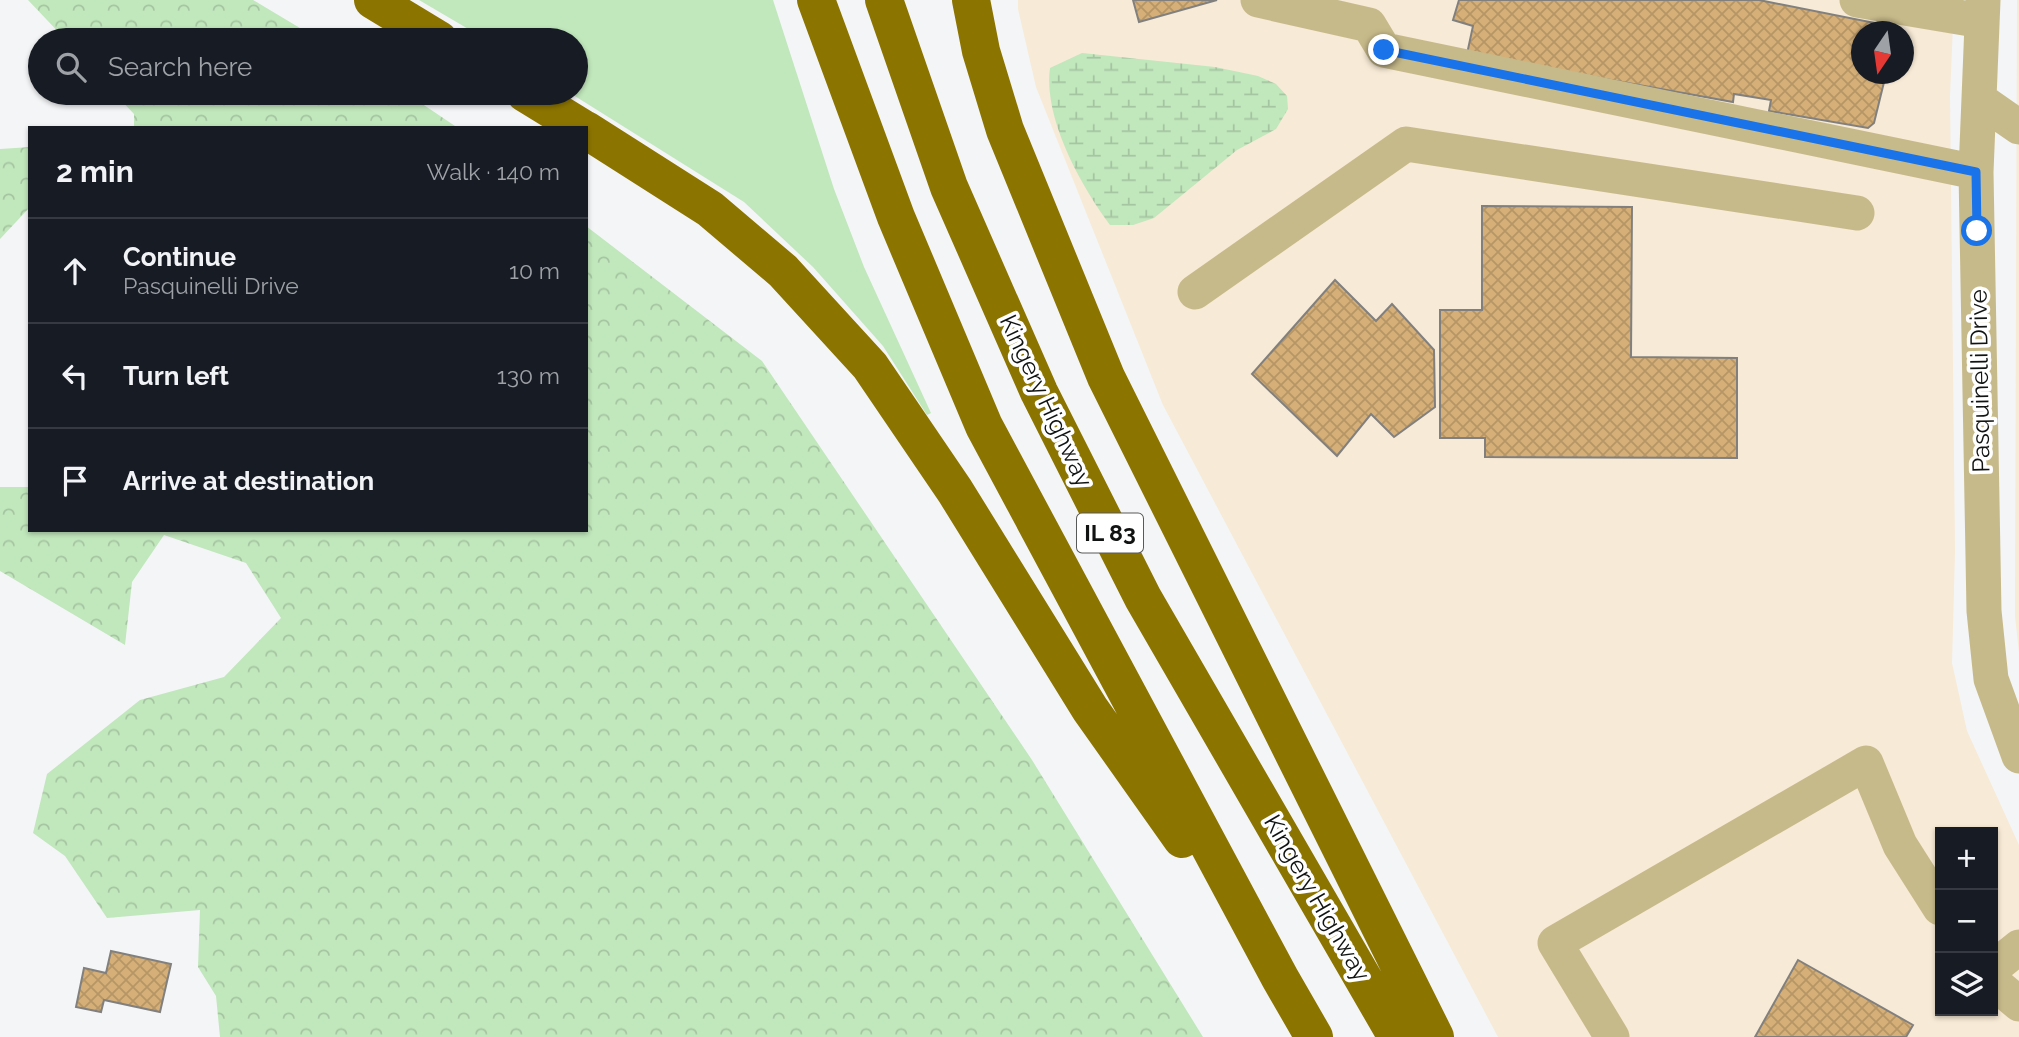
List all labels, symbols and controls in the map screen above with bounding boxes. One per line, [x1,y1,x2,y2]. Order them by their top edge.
north arrow [1851,21,1914,84]
search box [28,28,588,105]
route end [1368,34,1399,65]
icon: search [52,48,90,86]
text: Search here [108,52,252,82]
text: 2 min [56,154,134,189]
text: Walk · 140 m [427,158,560,185]
route start [1961,215,1992,246]
text: Continue [123,242,236,272]
icon: ahead [56,252,94,290]
text: 10 m [509,257,560,284]
text: Pasquinelli Drive [123,272,299,299]
street label: Pasquinelli Drive [1963,289,1996,473]
street label: Kingery Highway [994,310,1099,492]
icon: left [56,357,94,395]
text: Turn left [123,361,229,391]
text: 130 m [497,362,560,389]
icon: arrive [56,462,94,500]
text: Arrive at destination [123,466,374,496]
road number: IL 83 [1077,513,1143,552]
street label: Kingery Highway [1258,810,1377,986]
map controls [1935,827,1998,1016]
button: + [1935,827,1998,890]
button: − [1935,890,1998,953]
button: layers [1935,953,1998,1016]

